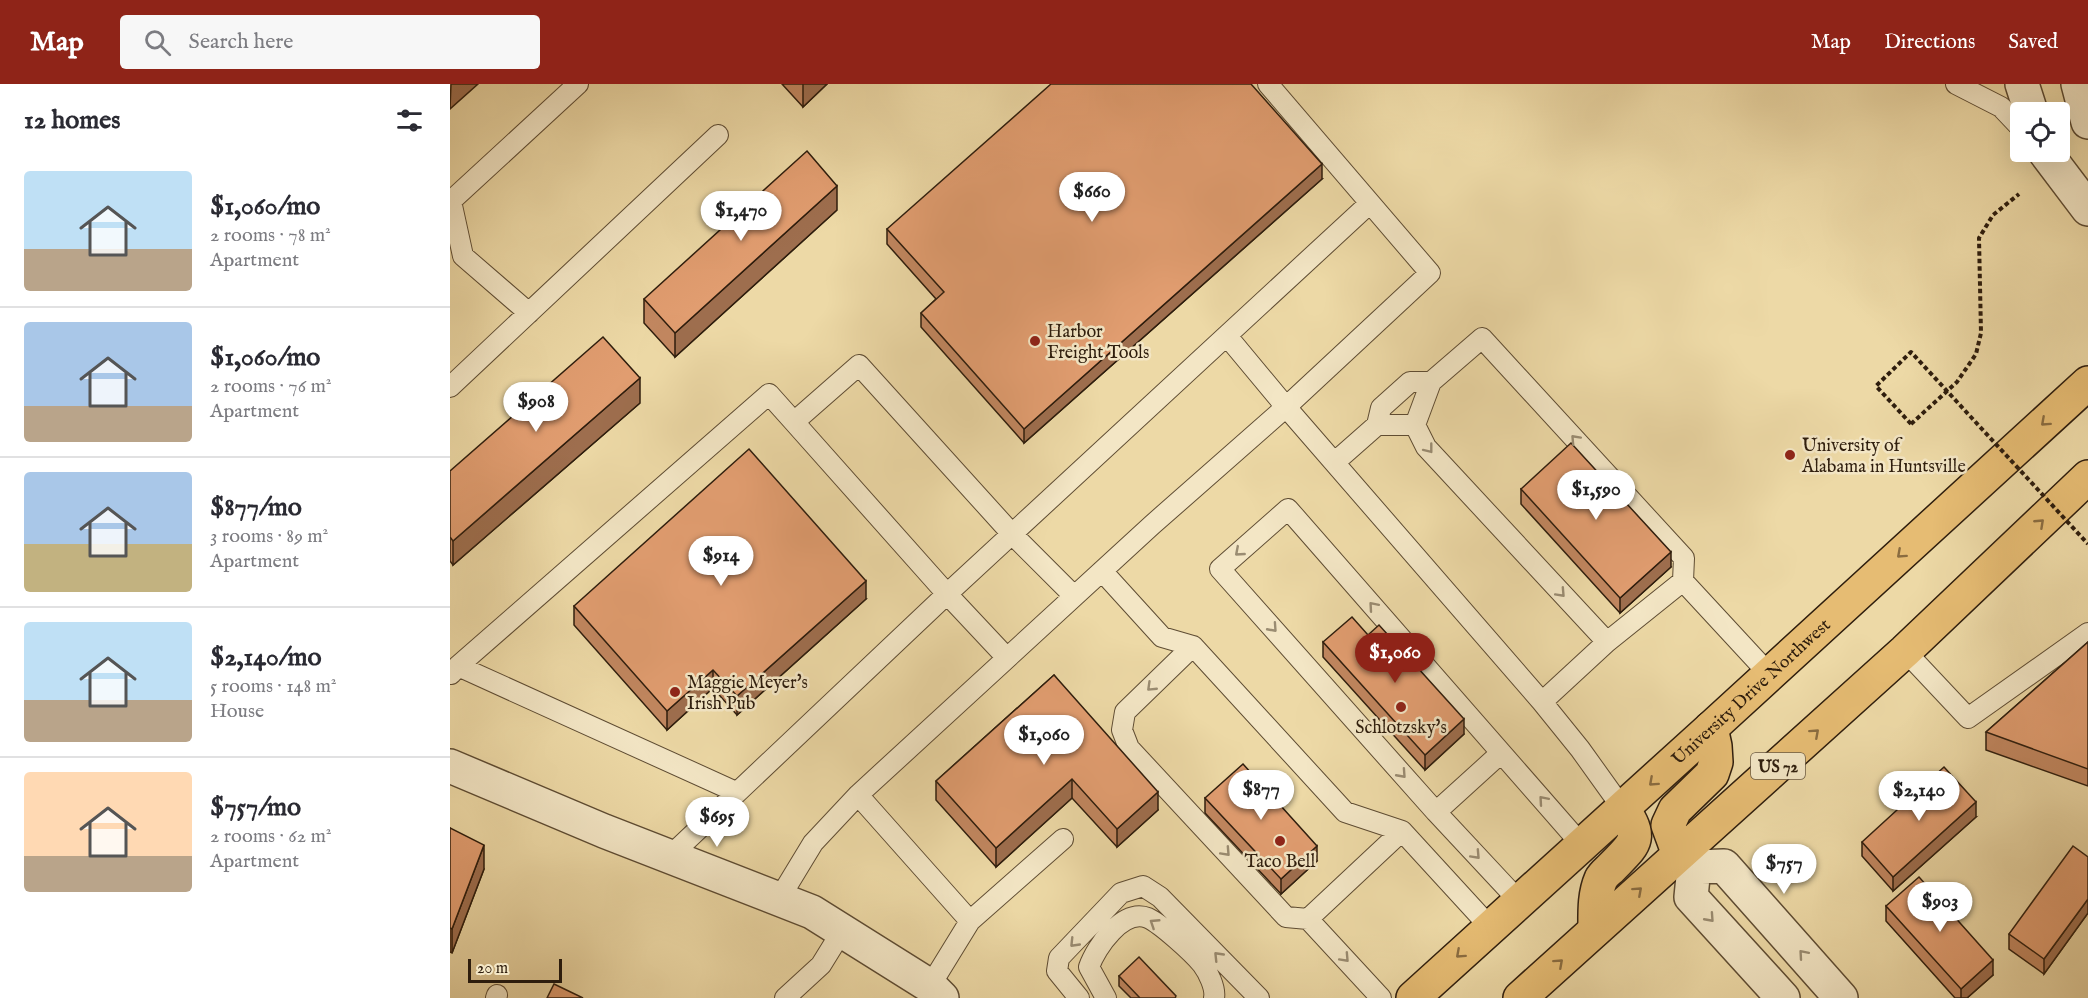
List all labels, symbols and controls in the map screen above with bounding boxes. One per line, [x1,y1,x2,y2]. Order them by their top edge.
search box [120,15,540,69]
text: Map [30,25,84,60]
icon: search [141,26,174,59]
text: Search here [189,28,293,56]
text: Map [1811,29,1851,56]
text: Directions [1884,29,1975,56]
text: Saved [2008,29,2058,56]
map controls [2010,102,2070,162]
button: locate [2010,102,2070,162]
text: 12 homes [24,104,120,137]
icon: filters [393,104,426,137]
pin: $660 [1056,172,1128,223]
text: $660 [1073,179,1111,204]
text: $1,060/mo [210,190,320,223]
pin: $1,470 [692,191,790,242]
icon: home [72,195,144,267]
text: $1,470 [715,198,767,223]
text: 2 rooms · 78 m² [210,223,331,248]
text: Apartment [210,248,299,273]
place label: Harbor Freight Tools [1047,321,1149,365]
marker: Harbor Freight Tools [1028,334,1042,348]
text: $1,060/mo [210,341,320,374]
icon: home [72,346,144,418]
text: 2 rooms · 76 m² [210,374,331,399]
pin: $908 [500,382,572,433]
text: $908 [517,389,555,414]
text: Apartment [210,399,299,424]
one-way arrow [2041,415,2052,426]
place label: University of Alabama in Huntsville [1801,435,1966,479]
one-way arrow [1571,436,1582,446]
one-way arrow [1422,443,1433,454]
marker: University of Alabama in Huntsville [1783,448,1797,462]
pin: $1,590 [1547,470,1645,521]
text: $1,590 [1571,477,1621,502]
text: $877/mo [210,491,302,524]
icon: home [72,496,144,568]
one-way arrow [2033,519,2044,530]
text: 3 rooms · 89 m² [210,524,328,549]
pin: $914 [685,536,757,587]
text: $914 [703,543,740,568]
one-way arrow [1235,545,1245,556]
one-way arrow [1897,547,1907,558]
text: Apartment [210,549,299,574]
one-way arrow [1554,586,1565,597]
one-way arrow [1369,602,1380,613]
street label: University Drive Northwest [1667,614,1836,771]
one-way arrow [1266,621,1277,632]
pin: $1,060 [1346,633,1444,684]
text: $1,060 [1369,640,1421,665]
text: $2,140/mo [210,641,322,674]
icon: home [72,646,144,718]
place label: Maggie Meyer's Irish Pub [687,672,808,716]
text: 5 rooms · 148 m² [210,674,337,699]
one-way arrow [1147,679,1158,690]
marker: Maggie Meyer's Irish Pub [668,685,682,699]
text: House [210,699,264,724]
marker: Schlotzsky's [1394,700,1408,714]
pin: $1,060 [995,715,1093,766]
place label: Schlotzsky's [1355,717,1447,740]
text: $1,060 [1018,722,1070,747]
one-way arrow [1808,729,1819,740]
road number: US 72 [1751,753,1805,779]
one-way arrow [1395,767,1406,778]
pin: $877 [1225,770,1297,821]
pin: $2,140 [1870,771,1968,822]
one-way arrow [1649,775,1659,786]
text: $877 [1242,777,1280,802]
text: $2,140 [1893,778,1945,803]
text: $757/mo [210,791,301,824]
icon: home [72,796,144,868]
one-way arrow [1539,796,1550,807]
pin: $695 [681,797,753,848]
text: $695 [699,804,735,829]
text: 2 rooms · 62 m² [210,824,332,849]
marker: Taco Bell [1273,834,1287,848]
pin: $757 [1748,844,1820,895]
one-way arrow [1219,846,1230,856]
one-way arrow [1469,848,1480,859]
text: Apartment [210,849,299,874]
place label: Taco Bell [1245,851,1316,874]
text: $757 [1765,851,1803,876]
pin: $903 [1904,882,1976,933]
one-way arrow [1632,887,1642,898]
text: $903 [1921,889,1959,914]
one-way arrow [1703,911,1714,922]
one-way arrow [1150,919,1160,931]
one-way arrow [1070,937,1081,947]
one-way arrow [1457,947,1467,958]
one-way arrow [1799,950,1810,961]
one-way arrow [1338,952,1349,962]
one-way arrow [1215,953,1226,964]
scale bar [468,956,562,984]
text: 20 m [477,959,508,979]
one-way arrow [1552,959,1563,970]

